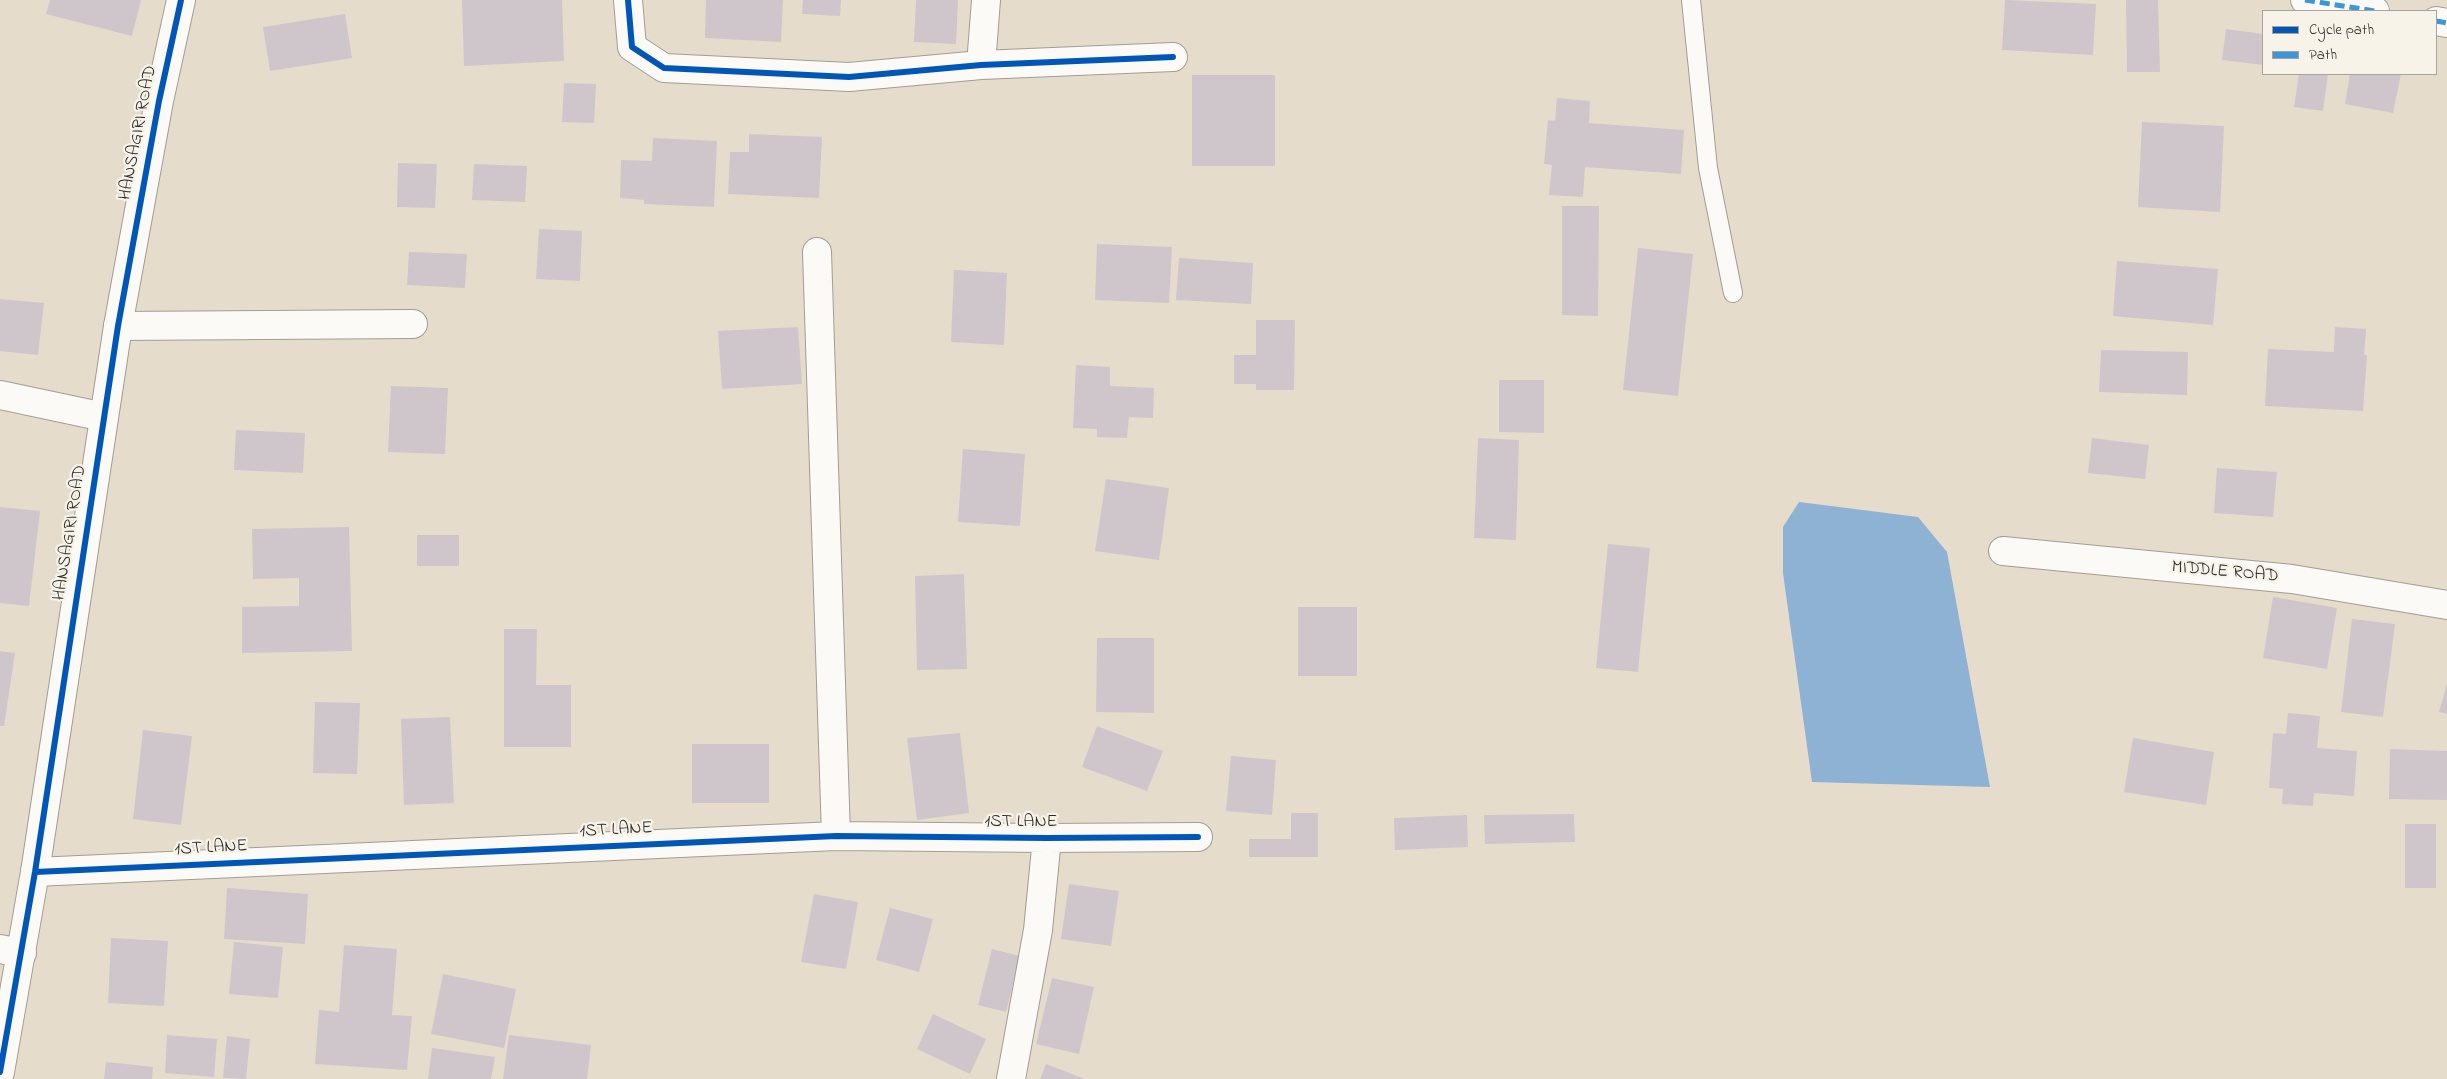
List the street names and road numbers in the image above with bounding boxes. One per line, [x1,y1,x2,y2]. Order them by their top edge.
street label: HANSAGIRI ROAD [115,64,163,202]
street label: HANSAGIRI ROAD [50,464,92,602]
street label: MIDDLE ROAD [2171,558,2279,588]
street label: 1ST LANE [985,812,1057,834]
street label: 1ST LANE [579,818,653,844]
street label: 1ST LANE [174,836,248,862]

